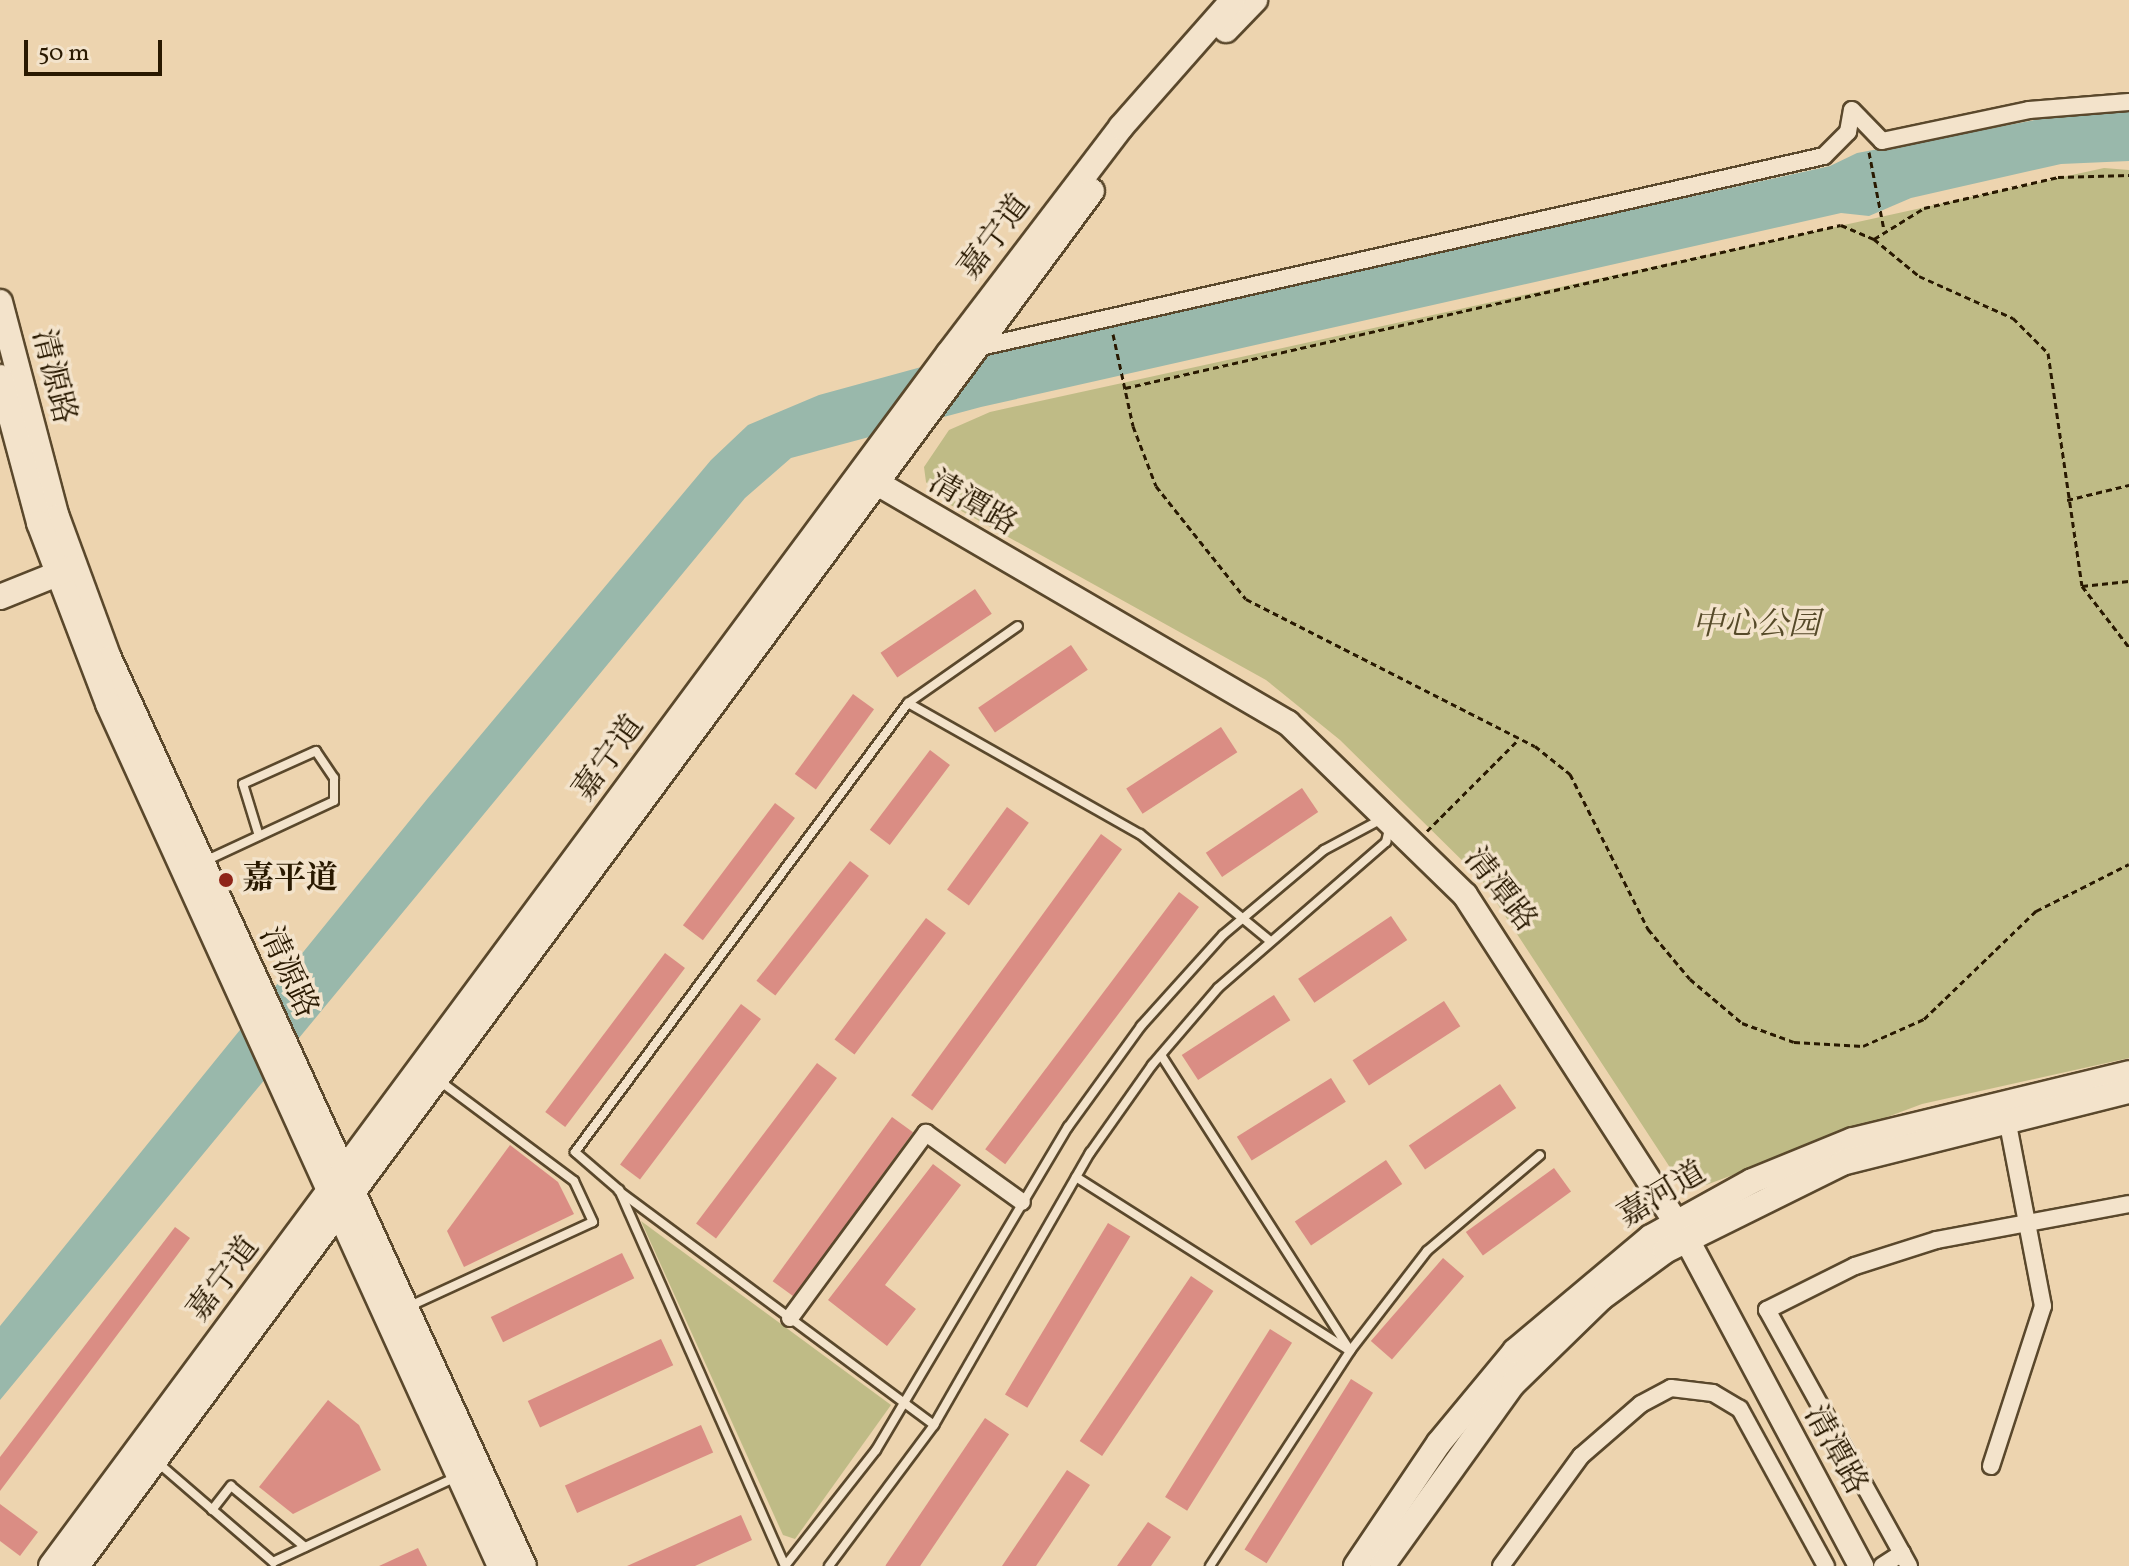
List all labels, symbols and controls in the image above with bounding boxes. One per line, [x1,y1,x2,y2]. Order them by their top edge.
scale bar [28,24,166,74]
text: 50 m [38,37,90,71]
street label: 嘉宁道 [952,188,1040,288]
street label: 清源路 [22,326,82,428]
street label: 清潭路 [921,464,1023,546]
park label: 中心公园 [1692,607,1820,645]
street label: 嘉宁道 [566,709,654,809]
street label: 清潭路 [1454,841,1544,941]
place label: 嘉平道 [242,861,338,899]
marker: 嘉平道 [217,871,235,889]
street label: 清源路 [249,921,325,1025]
street label: 嘉河道 [1612,1155,1714,1237]
street label: 嘉宁道 [181,1230,269,1330]
street label: 清潭路 [1794,1400,1874,1502]

